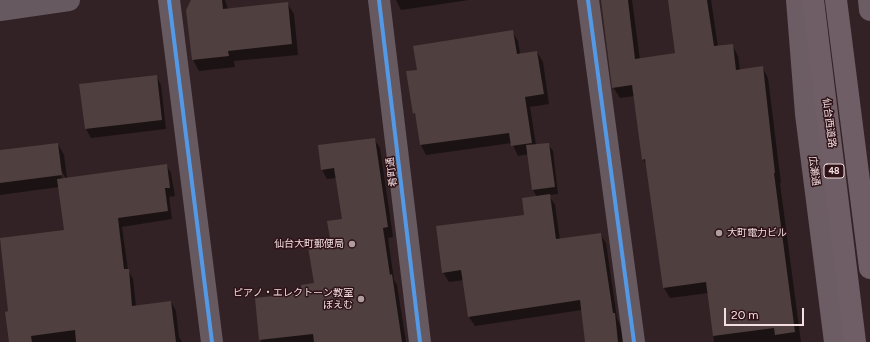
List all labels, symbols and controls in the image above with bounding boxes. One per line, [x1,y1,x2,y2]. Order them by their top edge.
street label: 仙台西道路 [820,97,838,149]
street label: 広瀬通 [806,155,822,187]
street label: 肴町通 [384,156,400,188]
road number: 48 [824,164,844,178]
place label: 大町電力ビル [727,227,787,239]
marker: 大町電力ビル [714,228,724,238]
place label: 仙台大町郵便局 [274,238,344,250]
marker: 仙台大町郵便局 [347,239,357,249]
place label: ピアノ・エレクトーン教室 ぽえむ [233,287,353,310]
marker: ピアノ・エレクトーン教室 ぽえむ [356,294,366,304]
scale bar [726,300,806,326]
text: 20 m [731,308,759,322]

